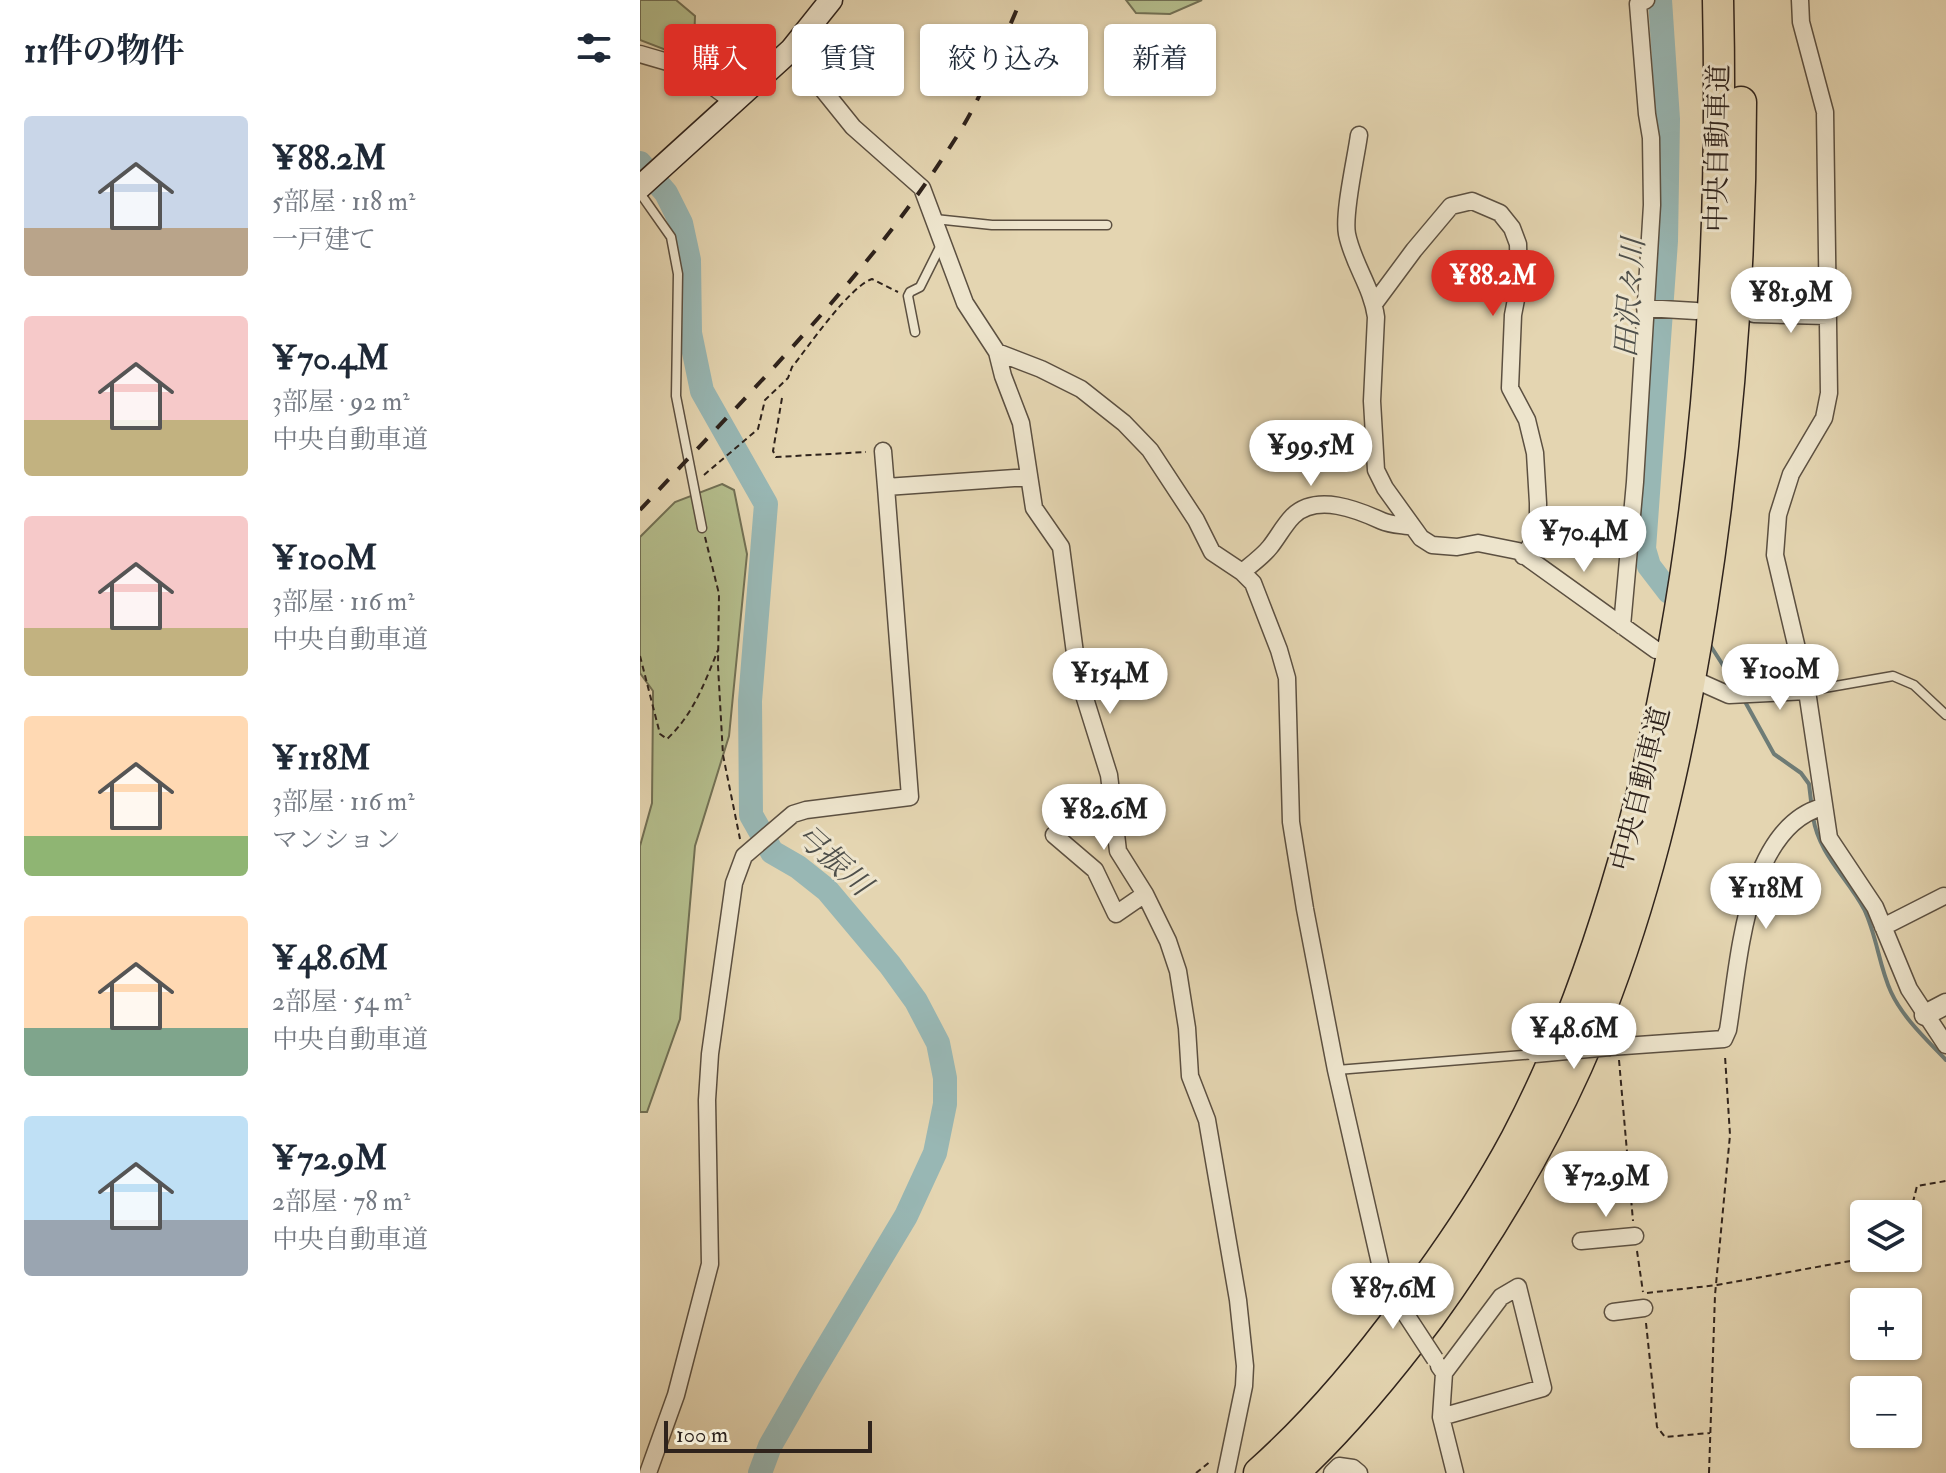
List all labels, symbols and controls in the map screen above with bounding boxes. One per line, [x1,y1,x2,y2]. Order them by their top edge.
chip: 購入 [664,24,776,96]
chip: 賃貸 [792,24,904,96]
chip: 絞り込み [920,24,1088,96]
chip: 新着 [1104,24,1216,96]
icon: filters [572,26,616,70]
text: 11件の物件 [24,30,184,73]
street label: 中央自動車道 [1699,64,1737,232]
text: ¥88.2M [272,137,386,180]
icon: home [88,148,184,244]
text: 5部屋 · 118 m² [272,186,415,218]
text: 一戸建て [272,224,376,256]
water label: 田沢々川 [1607,234,1653,359]
pin: ¥88.2M [1428,250,1558,318]
text: ¥88.2M [1449,260,1537,292]
pin: ¥81.9M [1726,267,1856,335]
text: ¥81.9M [1749,277,1833,309]
text: ¥70.4M [272,337,389,380]
icon: home [88,348,184,444]
text: 3部屋 · 92 m² [272,386,410,418]
pin: ¥99.5M [1246,420,1376,488]
text: 中央自動車道 [272,424,428,456]
text: ¥99.5M [1267,430,1355,462]
pin: ¥70.4M [1519,506,1649,574]
text: ¥70.4M [1539,516,1629,548]
text: ¥100M [272,537,377,580]
icon: home [88,548,184,644]
text: 3部屋 · 116 m² [272,586,415,618]
text: 中央自動車道 [272,624,428,656]
pin: ¥100M [1724,644,1836,712]
pin: ¥154M [1054,648,1166,716]
text: ¥100M [1740,654,1820,686]
text: ¥154M [1071,658,1149,690]
street label: 中央自動車道 [1604,703,1678,875]
text: ¥118M [272,737,371,780]
icon: home [88,748,184,844]
pin: ¥82.6M [1039,784,1169,852]
text: 3部屋 · 116 m² [272,786,415,818]
text: ¥82.6M [1060,794,1148,826]
water label: 弓振川 [787,816,881,906]
text: マンション [272,824,401,856]
pin: ¥118M [1710,863,1822,931]
text: ¥118M [1728,873,1804,905]
text: ¥48.6M [272,937,388,980]
icon: home [88,948,184,1044]
text: 2部屋 · 54 m² [272,986,411,1018]
pin: ¥48.6M [1509,1003,1639,1071]
text: ¥48.6M [1529,1013,1619,1045]
text: 中央自動車道 [272,1024,428,1056]
text: ¥72.9M [272,1137,387,1180]
icon: home [88,1148,184,1244]
pin: ¥72.9M [1541,1151,1671,1219]
text: ¥72.9M [1562,1161,1650,1193]
text: 2部屋 · 78 m² [272,1186,410,1218]
map controls [1850,1200,1922,1448]
button: layers [1850,1200,1922,1272]
text: 中央自動車道 [272,1224,428,1256]
pin: ¥87.6M [1328,1263,1458,1331]
text: ¥87.6M [1350,1273,1436,1305]
button: + [1850,1288,1922,1360]
button: − [1850,1376,1922,1448]
scale bar [664,1417,872,1453]
text: 100 m [676,1421,728,1449]

